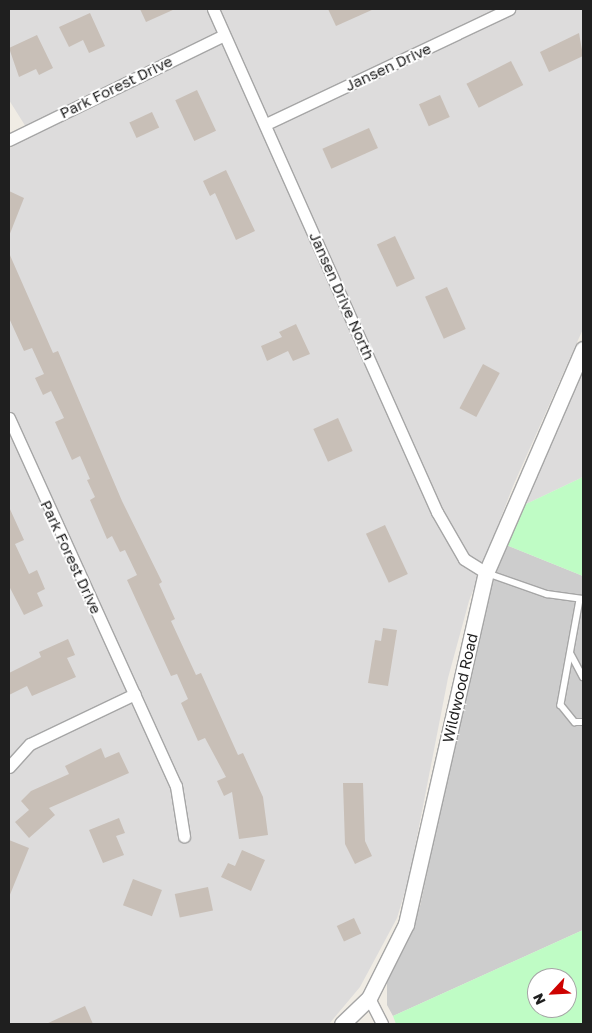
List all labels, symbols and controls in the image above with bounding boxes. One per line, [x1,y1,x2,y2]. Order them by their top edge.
street label: Jansen Drive [342,39,434,95]
street label: Park Forest Drive [57,52,175,122]
street label: Jansen Drive North [306,229,378,363]
street label: Park Forest Drive [37,497,105,617]
street label: Wildwood Road [439,631,481,745]
north arrow [527,968,577,1018]
text: N [529,991,549,1008]

